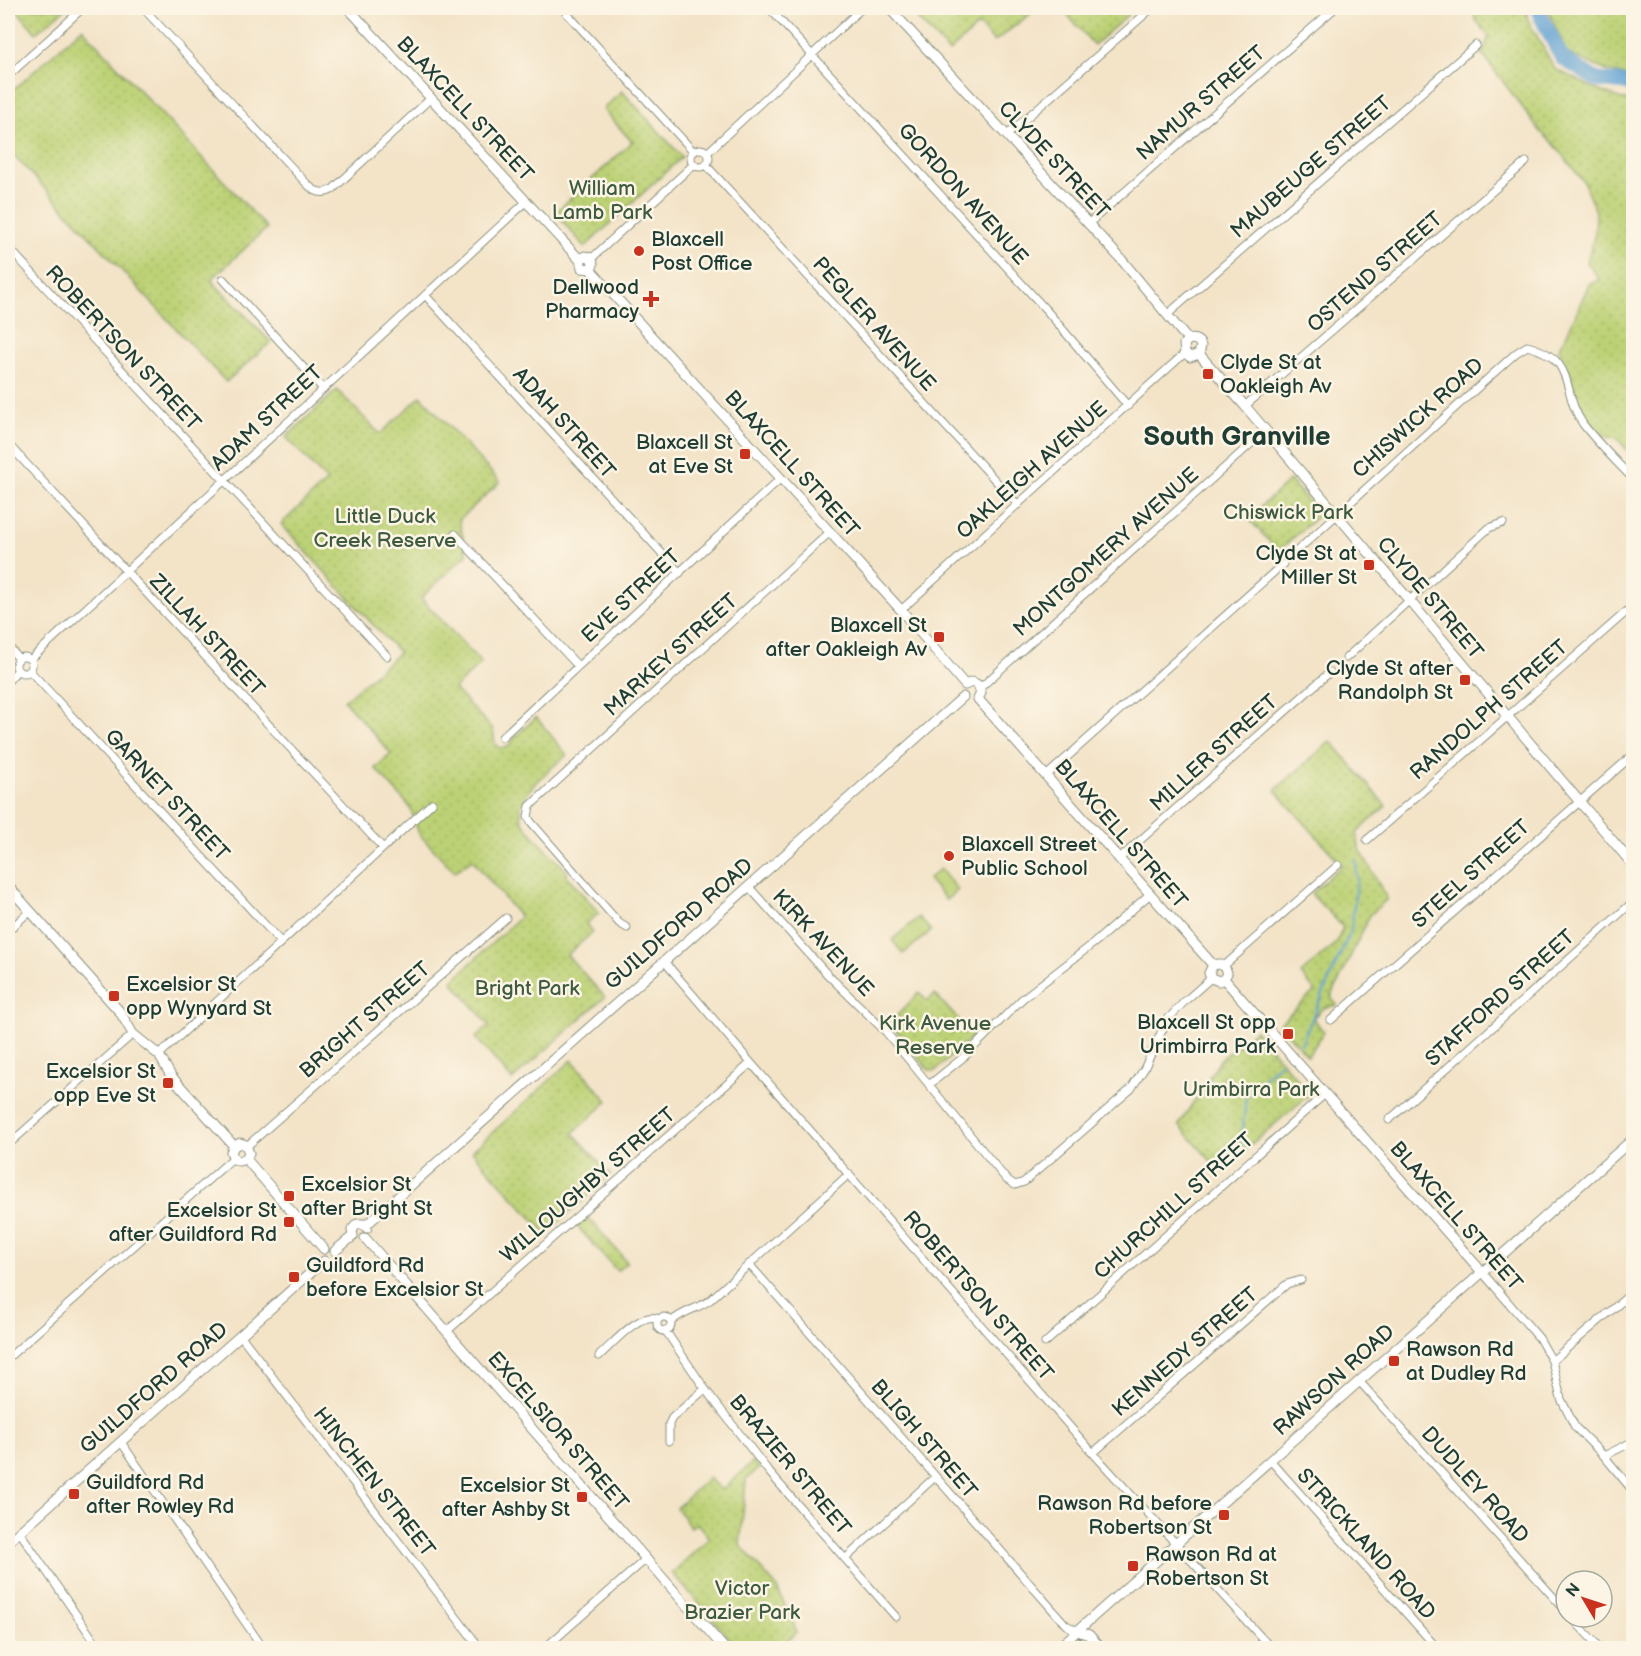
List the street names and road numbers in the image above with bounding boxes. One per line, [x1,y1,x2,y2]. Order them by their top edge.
street label: BLAXCELL STREET [391,31,539,187]
street label: NAMUR STREET [1131,40,1271,166]
street label: MAUBEUGE STREET [1226,90,1397,243]
street label: CLYDE STREET [993,96,1115,224]
street label: GORDON AVENUE [893,118,1033,270]
street label: OSTEND STREET [1302,206,1448,338]
street label: PEGLER AVENUE [807,252,941,396]
street label: ROBERTSON STREET [40,260,206,436]
street label: CHISWICK ROAD [1347,353,1489,483]
street label: ADAM STREET [206,360,328,476]
street label: ADAH STREET [507,362,621,484]
street label: BLAXCELL STREET [719,385,865,543]
street label: OAKLEIGH AVENUE [952,396,1112,544]
street label: MONTGOMERY AVENUE [1008,462,1204,642]
street label: CLYDE STREET [1372,532,1489,665]
street label: EVE STREET [576,544,686,648]
street label: ZILLAH STREET [144,568,270,701]
street label: MARKEY STREET [599,588,743,721]
street label: RANDOLPH STREET [1405,634,1573,785]
street label: MILLER STREET [1145,689,1283,817]
street label: GARNET STREET [100,724,235,866]
street label: BLAXCELL STREET [1049,754,1193,914]
street label: STEEL STREET [1407,814,1535,934]
street label: GUILDFORD ROAD [600,853,758,995]
street label: KIRK AVENUE [767,884,879,1002]
street label: STAFFORD STREET [1420,924,1580,1072]
street label: BRIGHT STREET [295,956,436,1084]
street label: WILLOUGHBY STREET [495,1102,681,1268]
street label: CHURCHILL STREET [1089,1127,1260,1285]
street label: BLAXCELL STREET [1384,1136,1528,1296]
street label: ROBERTSON STREET [898,1206,1059,1386]
street label: KENNEDY STREET [1107,1282,1263,1422]
street label: GUILDFORD ROAD [75,1317,233,1459]
street label: RAWSON ROAD [1268,1319,1400,1441]
street label: EXCELSIOR STREET [482,1347,634,1516]
street label: BLIGH STREET [866,1374,983,1504]
street label: BRAZIER STREET [724,1390,856,1541]
street label: HINCHEN STREET [308,1402,440,1562]
street label: DUDLEY ROAD [1416,1422,1534,1548]
street label: STRICKLAND ROAD [1291,1463,1441,1625]

